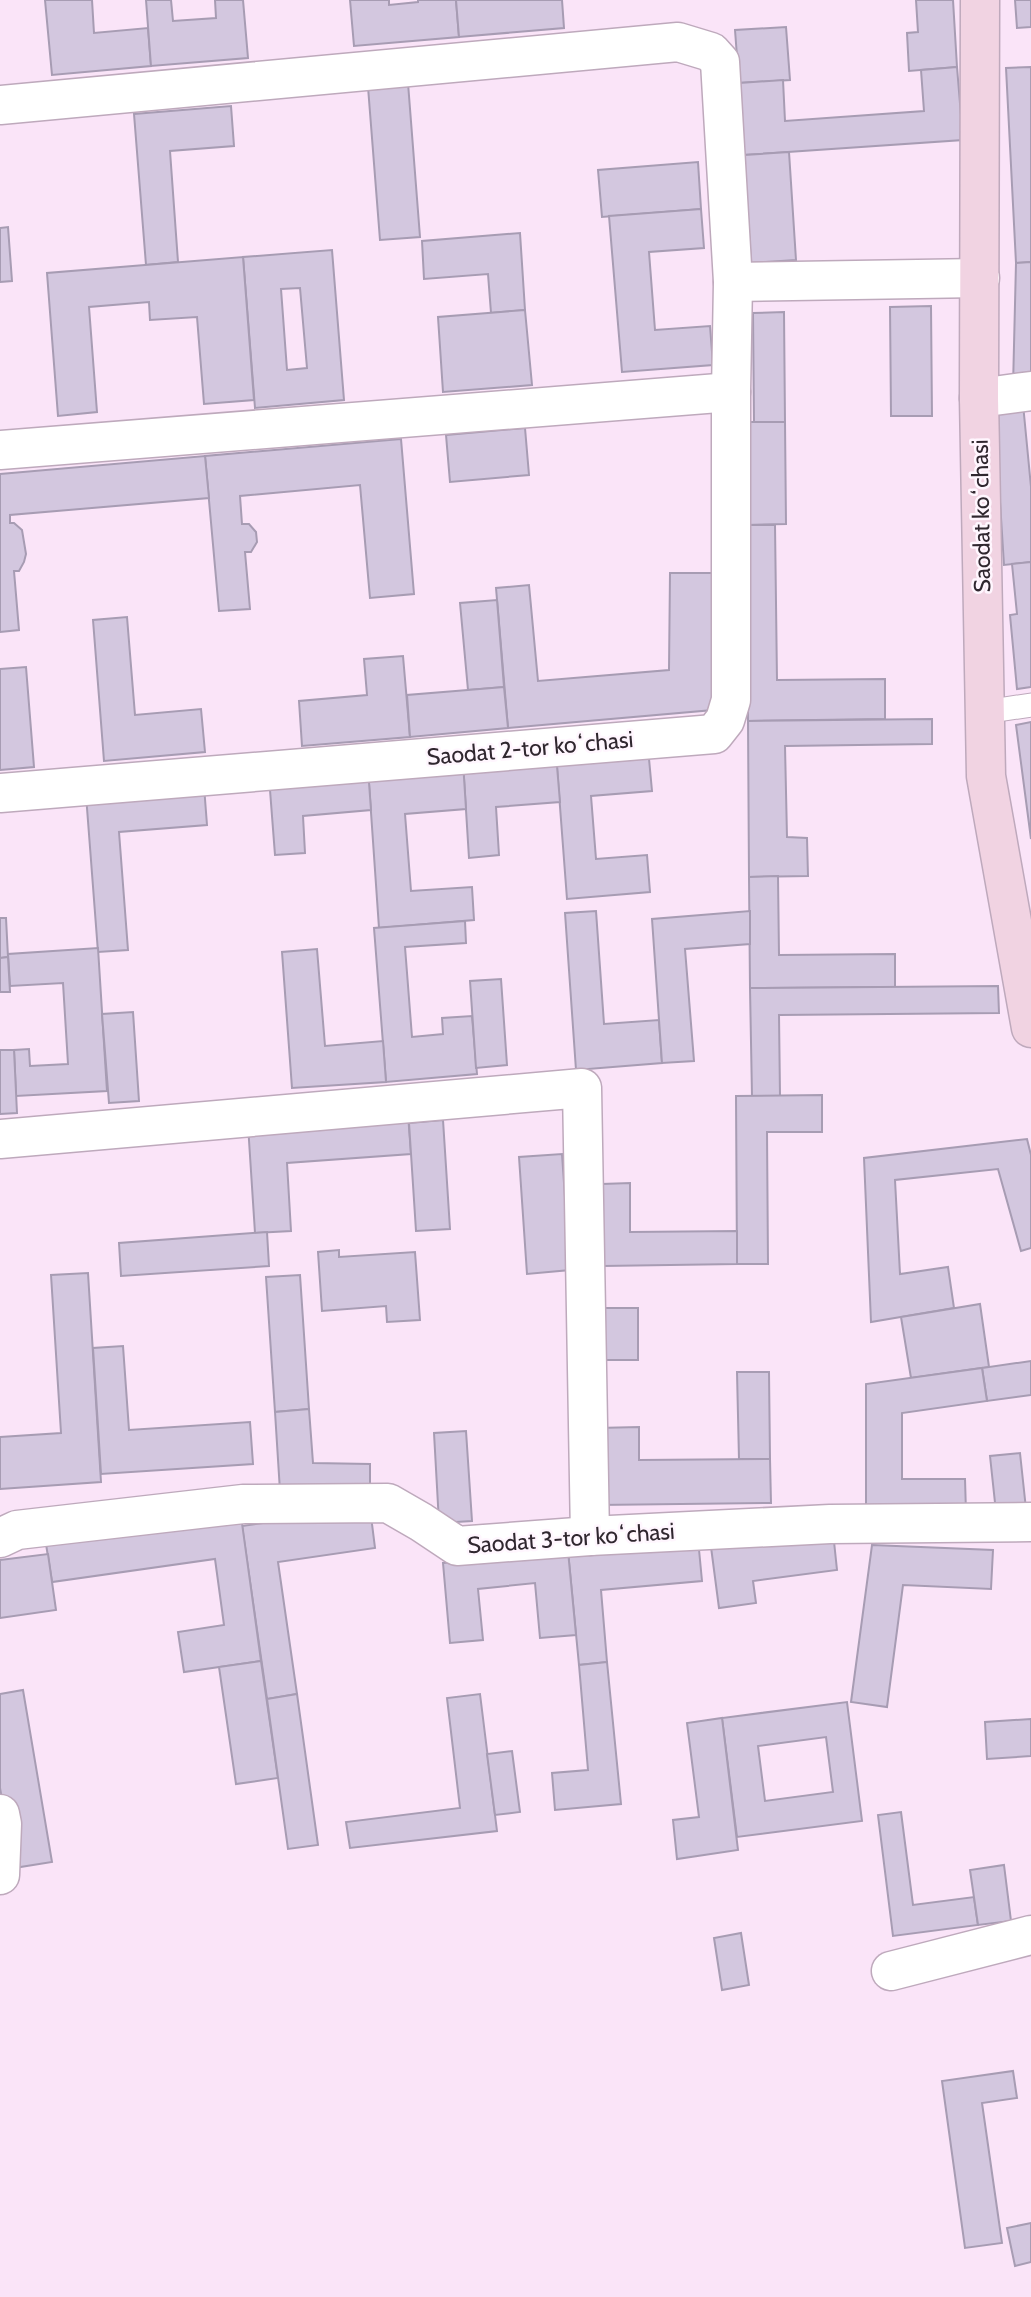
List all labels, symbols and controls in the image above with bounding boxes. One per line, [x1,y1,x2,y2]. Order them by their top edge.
street label: Saodat koʻchasi [966,439,996,593]
street label: Saodat 2-tor koʻchasi [426,725,634,771]
street label: Saodat 3-tor koʻchasi [466,1517,676,1559]

